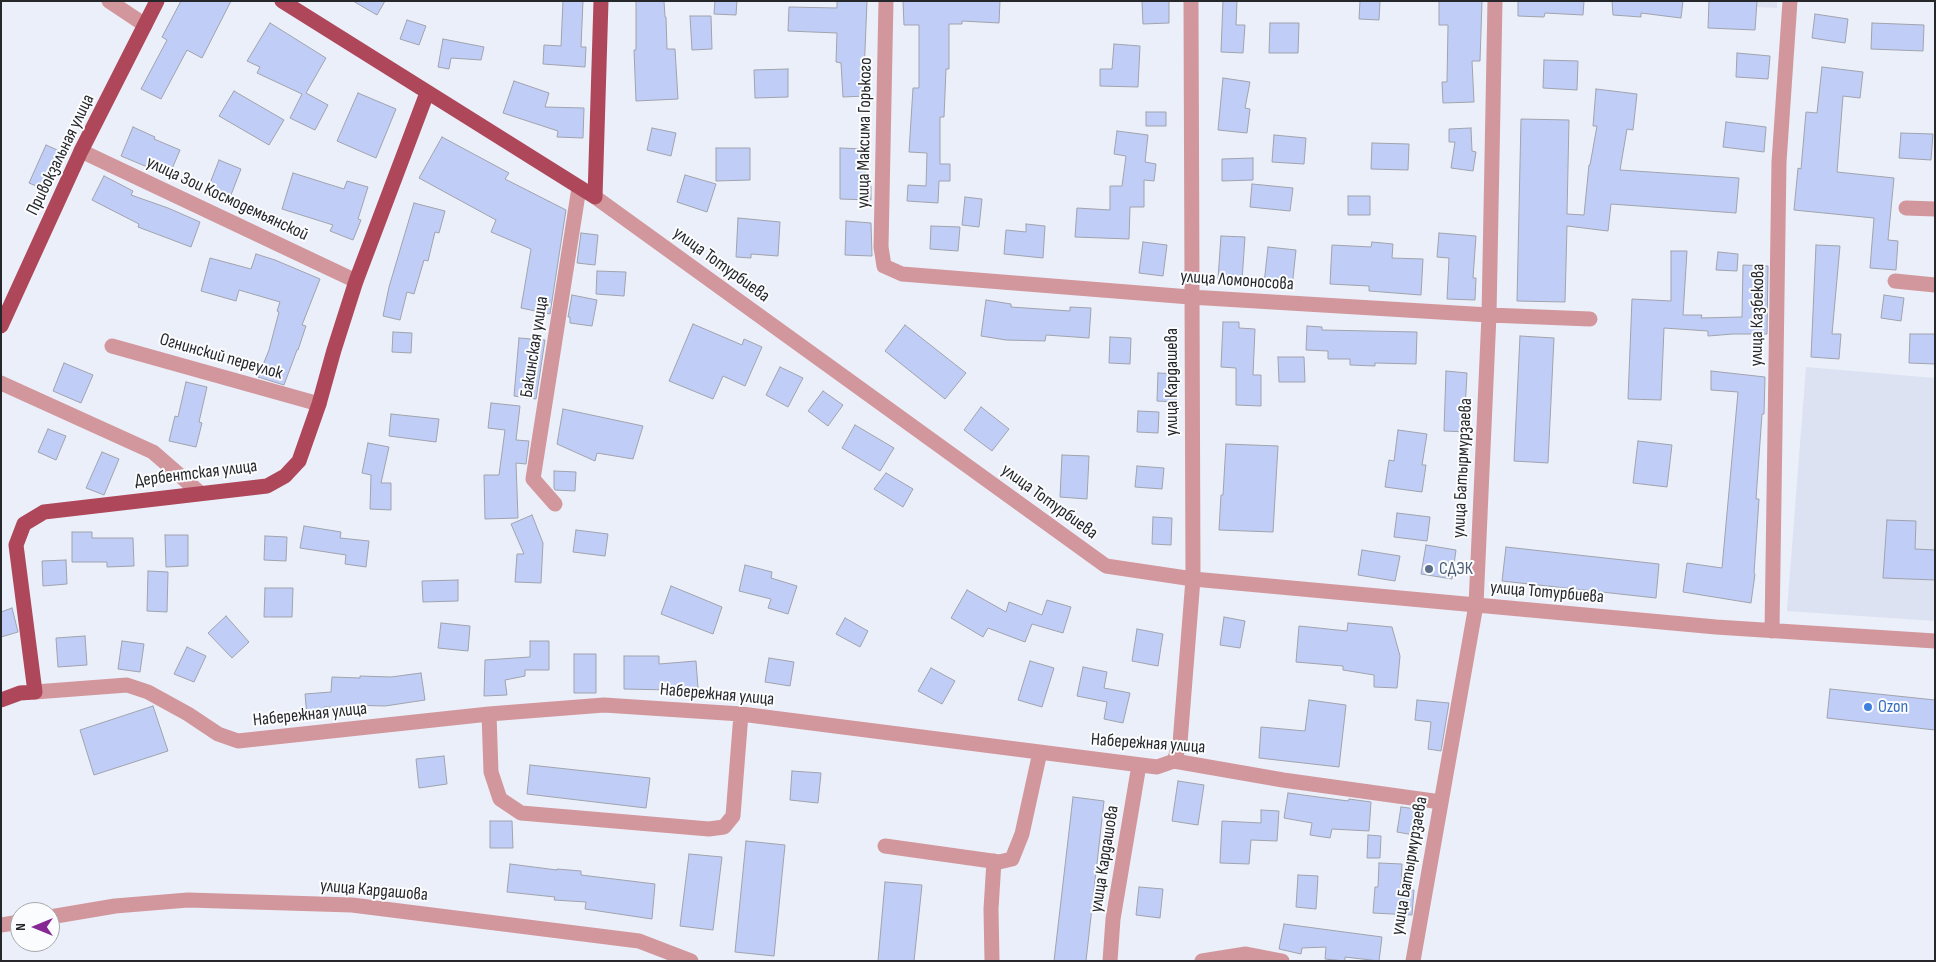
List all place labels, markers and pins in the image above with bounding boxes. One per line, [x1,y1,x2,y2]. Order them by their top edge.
place label: СДЭК [1439,558,1473,580]
marker: СДЭК [1423,563,1435,575]
place label: Ozon [1878,696,1908,718]
marker: Ozon [1862,701,1874,713]

